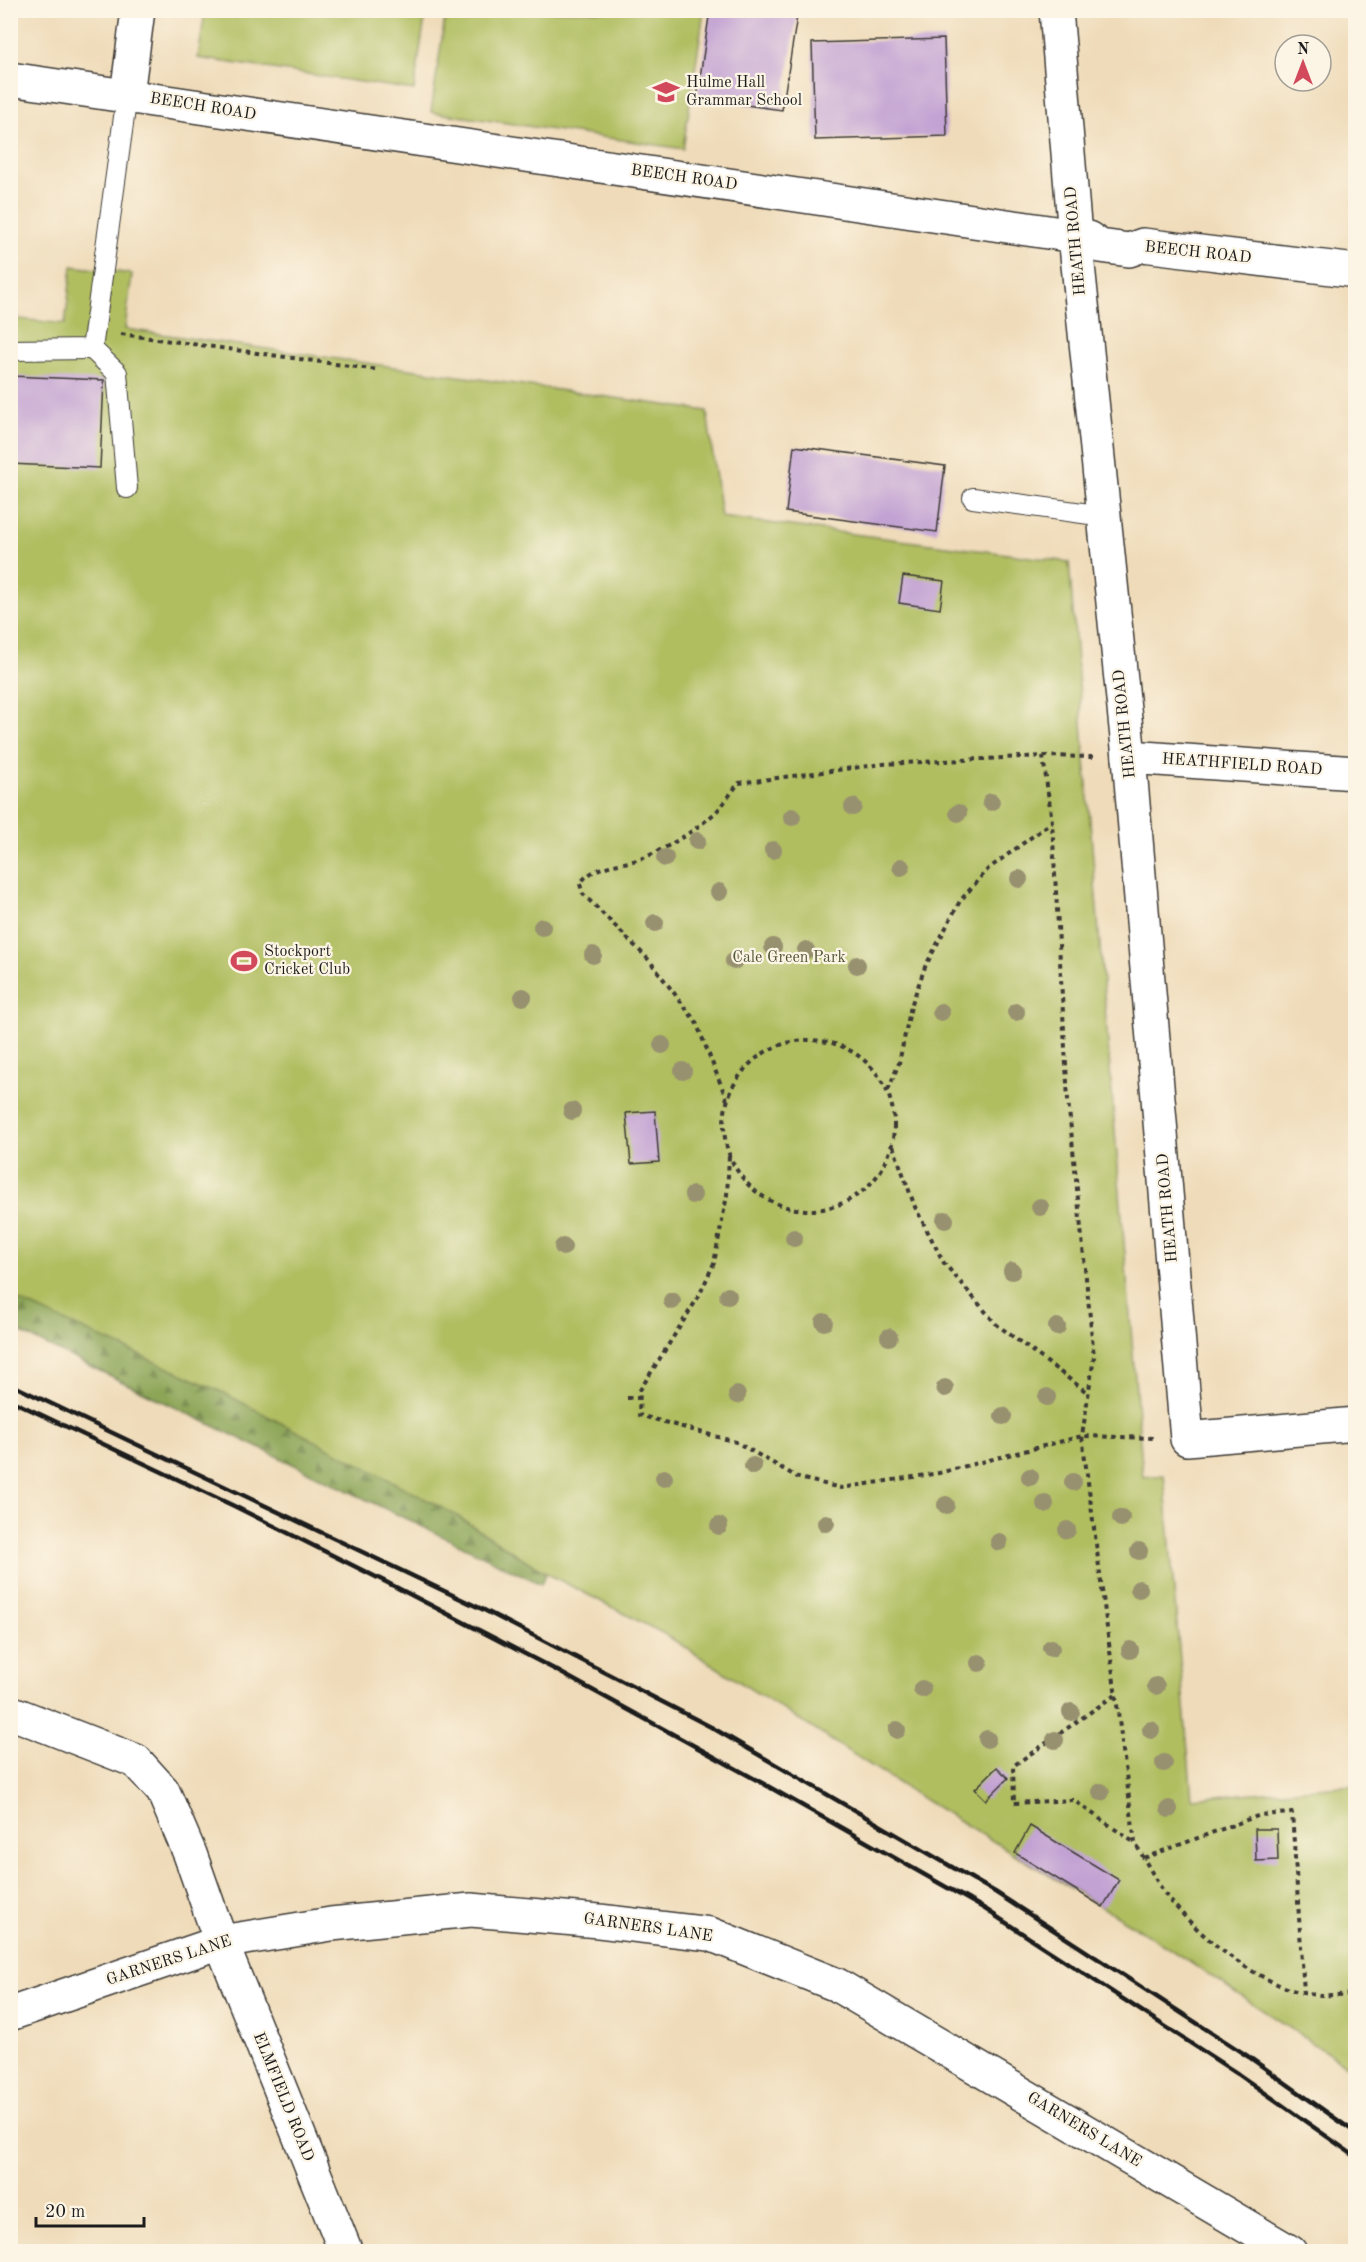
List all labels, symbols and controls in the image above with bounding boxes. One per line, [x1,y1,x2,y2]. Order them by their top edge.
north arrow [1273,33,1333,93]
text: N [1297,42,1310,58]
place label: Hulme Hall Grammar School [686,75,802,109]
school or university icon: Hulme Hall Grammar School [651,77,681,107]
street label: BEECH ROAD [149,91,257,123]
street label: BEECH ROAD [630,163,738,193]
street label: HEATH ROAD [1063,186,1089,296]
street label: BEECH ROAD [1144,239,1252,267]
street label: HEATH ROAD [1111,669,1139,779]
street label: HEATHFIELD ROAD [1161,751,1323,779]
place label: Stockport Cricket Club [264,944,350,978]
sports icon: Stockport Cricket Club [229,946,259,976]
park label: Cale Green Park [732,950,846,966]
street label: HEATH ROAD [1155,1153,1181,1263]
street label: GARNERS LANE [582,1911,714,1945]
street label: GARNERS LANE [105,1933,233,1989]
street label: ELMFIELD ROAD [250,2030,316,2164]
street label: GARNERS LANE [1024,2090,1144,2170]
scale bar [36,2190,144,2228]
text: 20 m [45,2203,85,2221]

